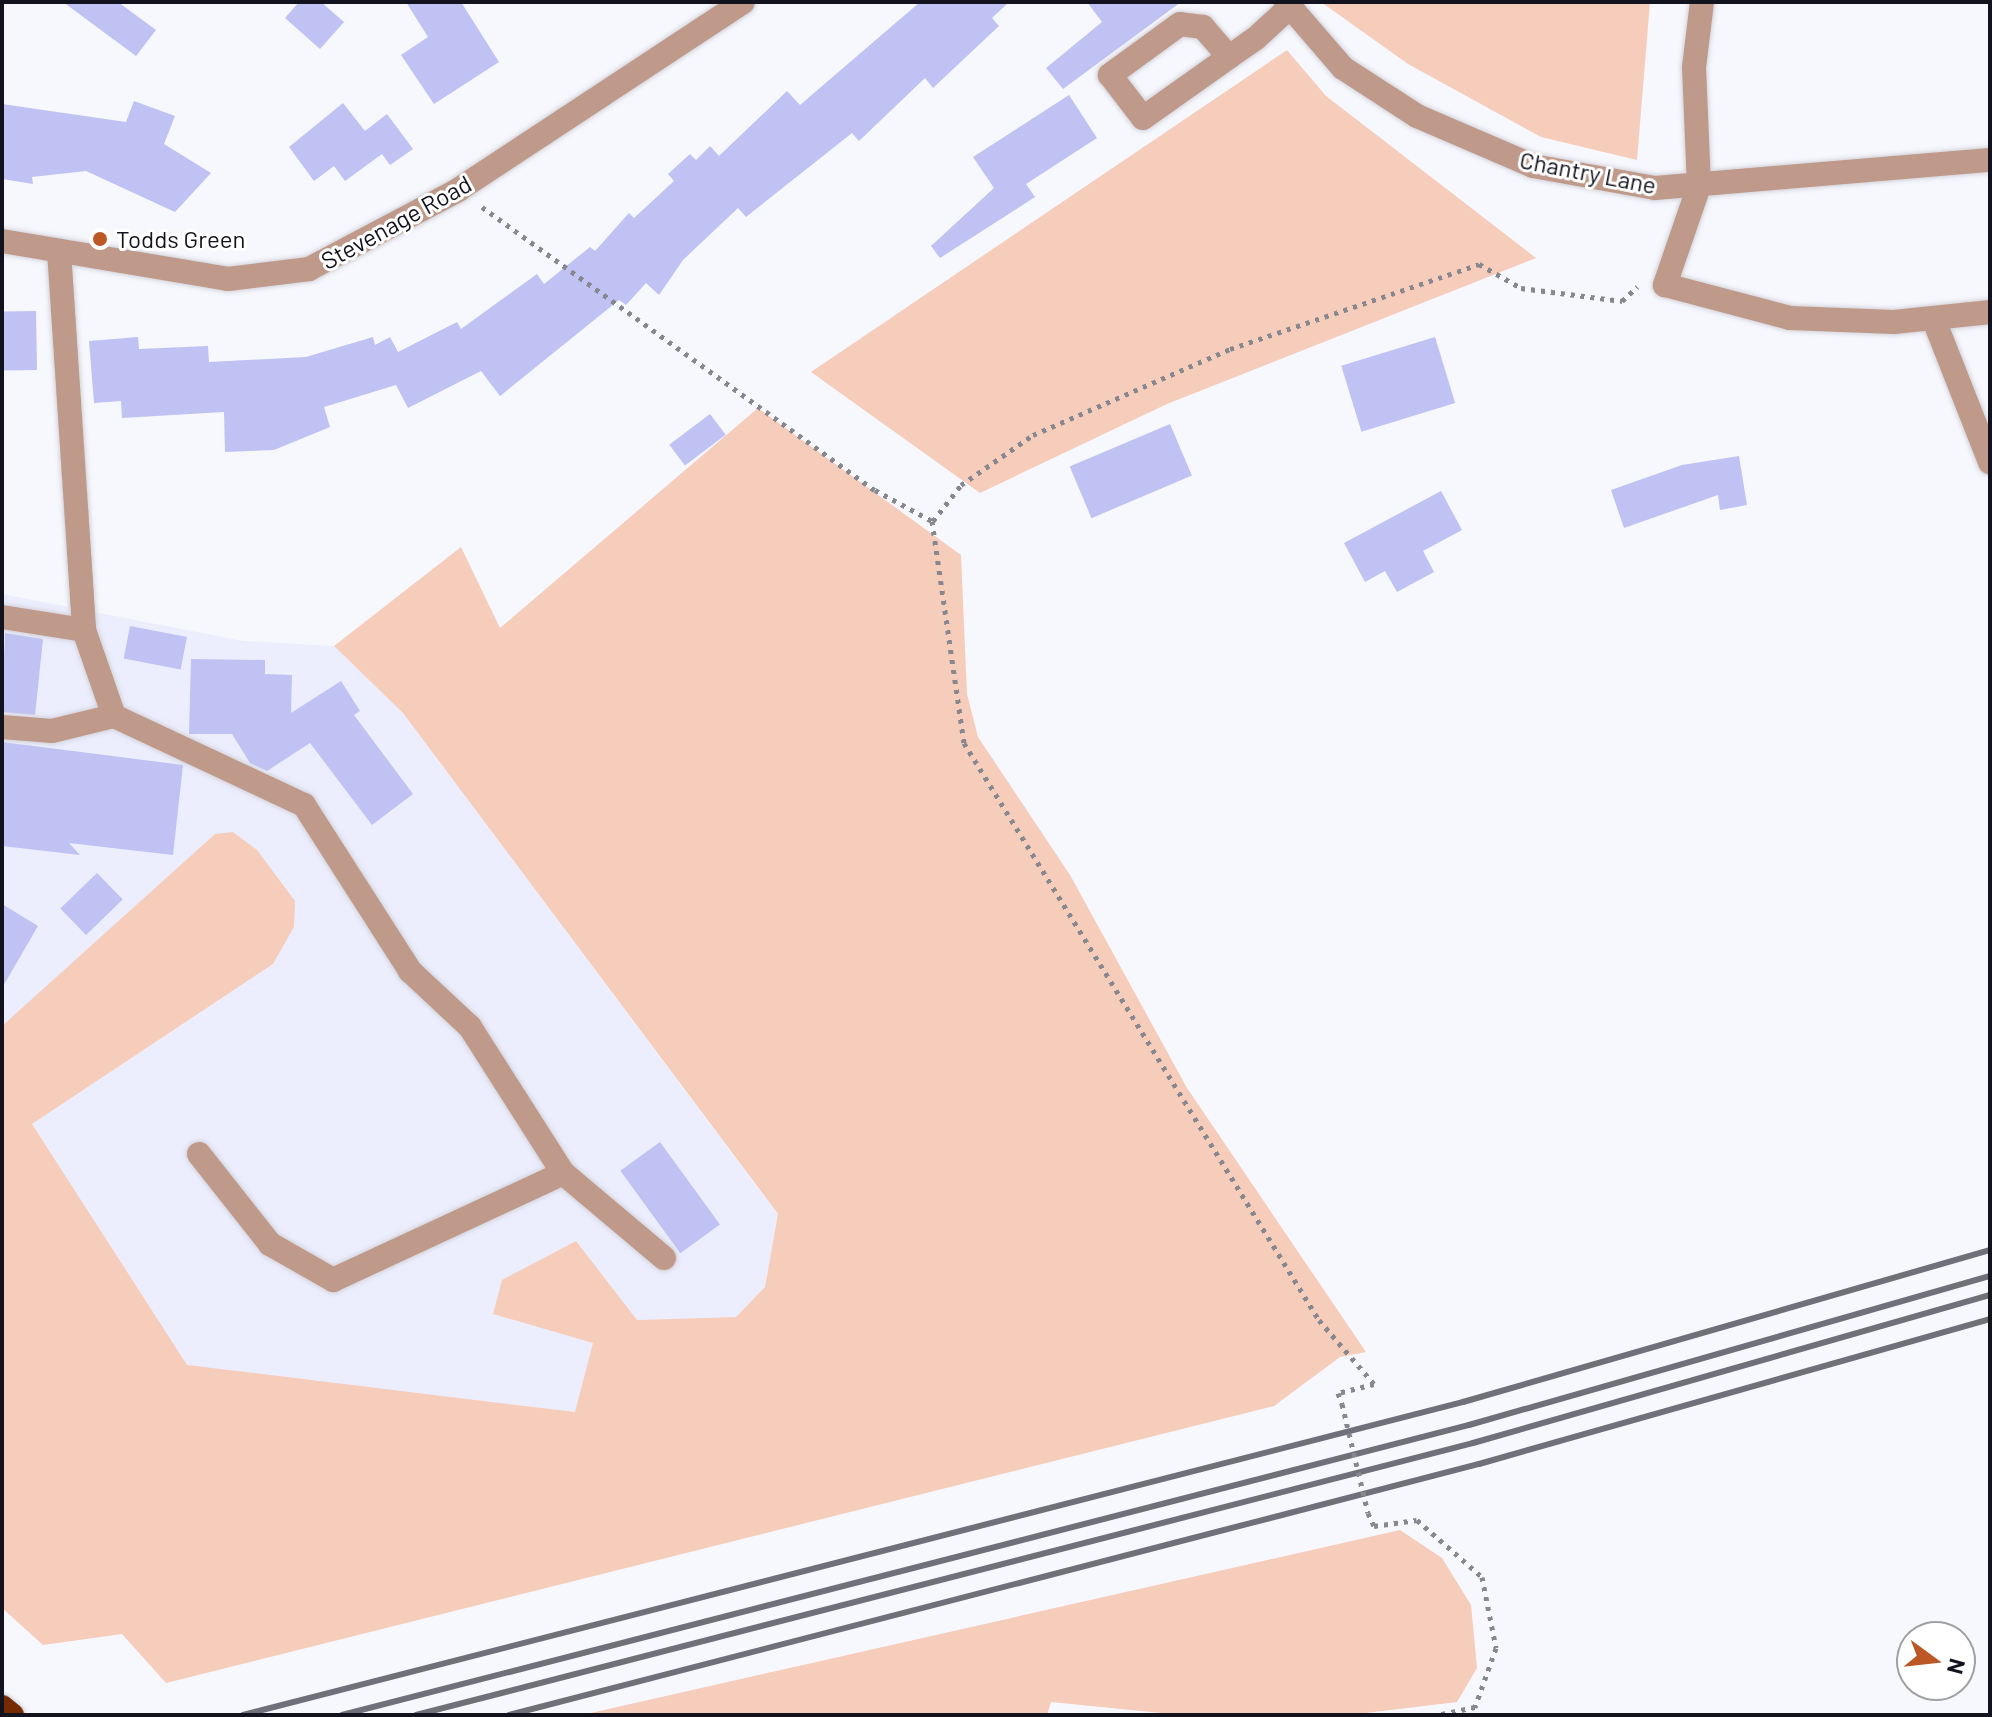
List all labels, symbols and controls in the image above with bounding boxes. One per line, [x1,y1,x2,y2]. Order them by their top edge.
street label: Chantry Lane [1517,145,1659,199]
street label: Stevenage Road [316,169,476,275]
place label: Todds Green [116,225,245,253]
marker: Todds Green [91,230,109,248]
north arrow [1896,1621,1976,1701]
text: N [1943,1656,1972,1677]

